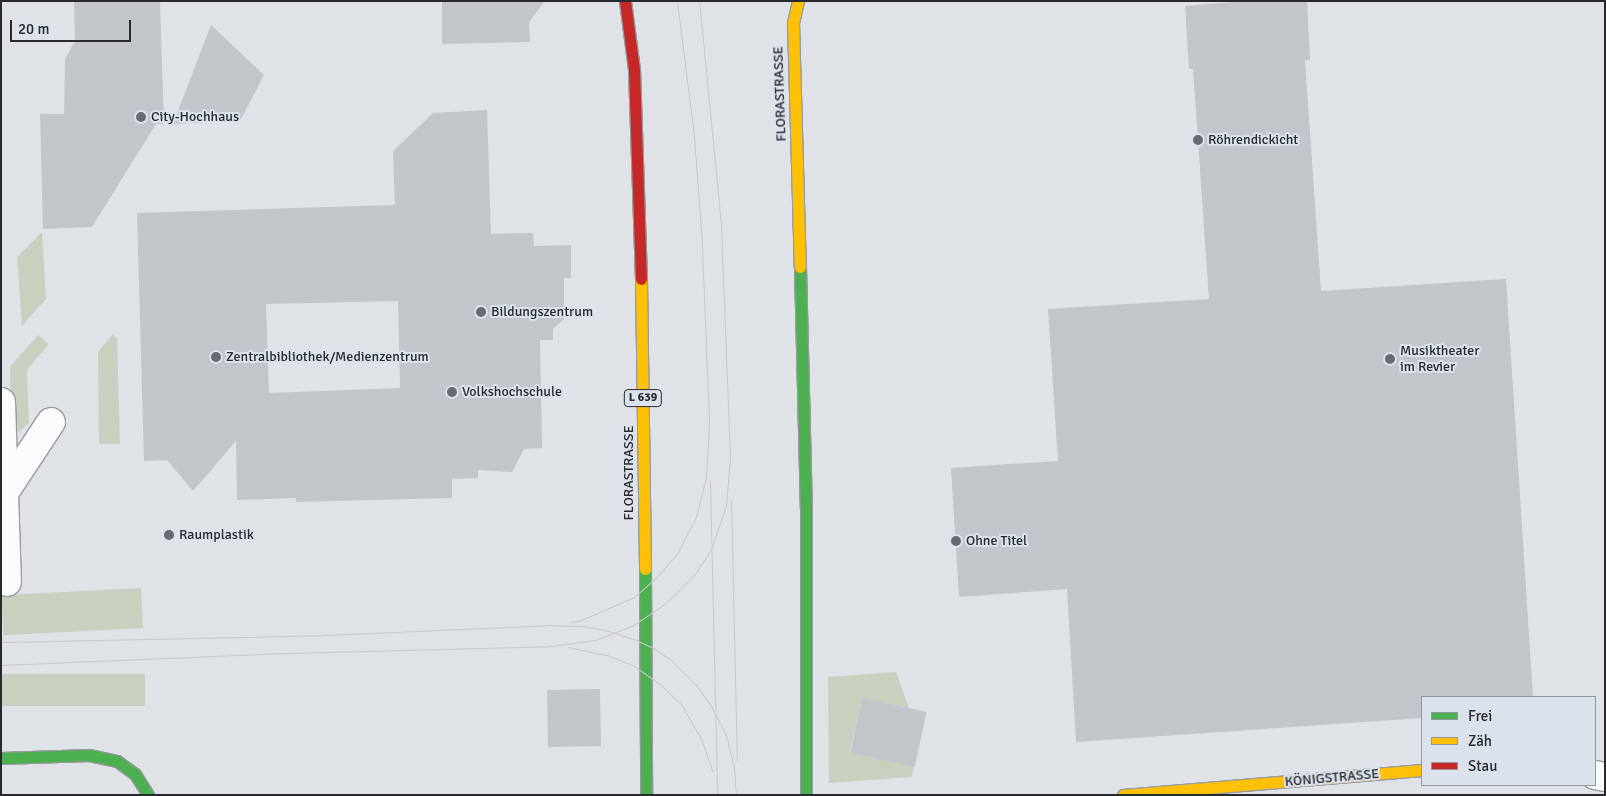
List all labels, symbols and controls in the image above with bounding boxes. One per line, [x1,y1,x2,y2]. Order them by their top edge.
scale bar [12,10,134,42]
text: 20 m [18,20,49,38]
street label: FLORASTRASSE [770,46,790,142]
place label: City-Hochhaus [151,109,239,125]
marker: City-Hochhaus [135,111,147,123]
place label: Röhrendickicht [1208,132,1298,148]
marker: Röhrendickicht [1192,134,1204,146]
place label: Bildungszentrum [491,304,593,320]
marker: Bildungszentrum [475,306,487,318]
place label: Musiktheater im Revier [1400,343,1479,376]
place label: Zentralbibliothek/Medienzentrum [226,349,429,365]
marker: Zentralbibliothek/Medienzentrum [210,351,222,363]
marker: Musiktheater im Revier [1384,353,1396,365]
place label: Volkshochschule [462,384,562,400]
marker: Volkshochschule [446,386,458,398]
road number: L 639 [623,388,663,408]
street label: FLORASTRASSE [621,425,637,521]
place label: Raumplastik [179,527,254,543]
marker: Raumplastik [163,529,175,541]
place label: Ohne Titel [966,533,1027,549]
marker: Ohne Titel [950,535,962,547]
legend [1421,696,1596,786]
text: Frei [1468,707,1492,725]
text: Zäh [1468,732,1492,750]
text: Stau [1468,757,1497,775]
street label: KÖNIGSTRASSE [1284,766,1380,790]

